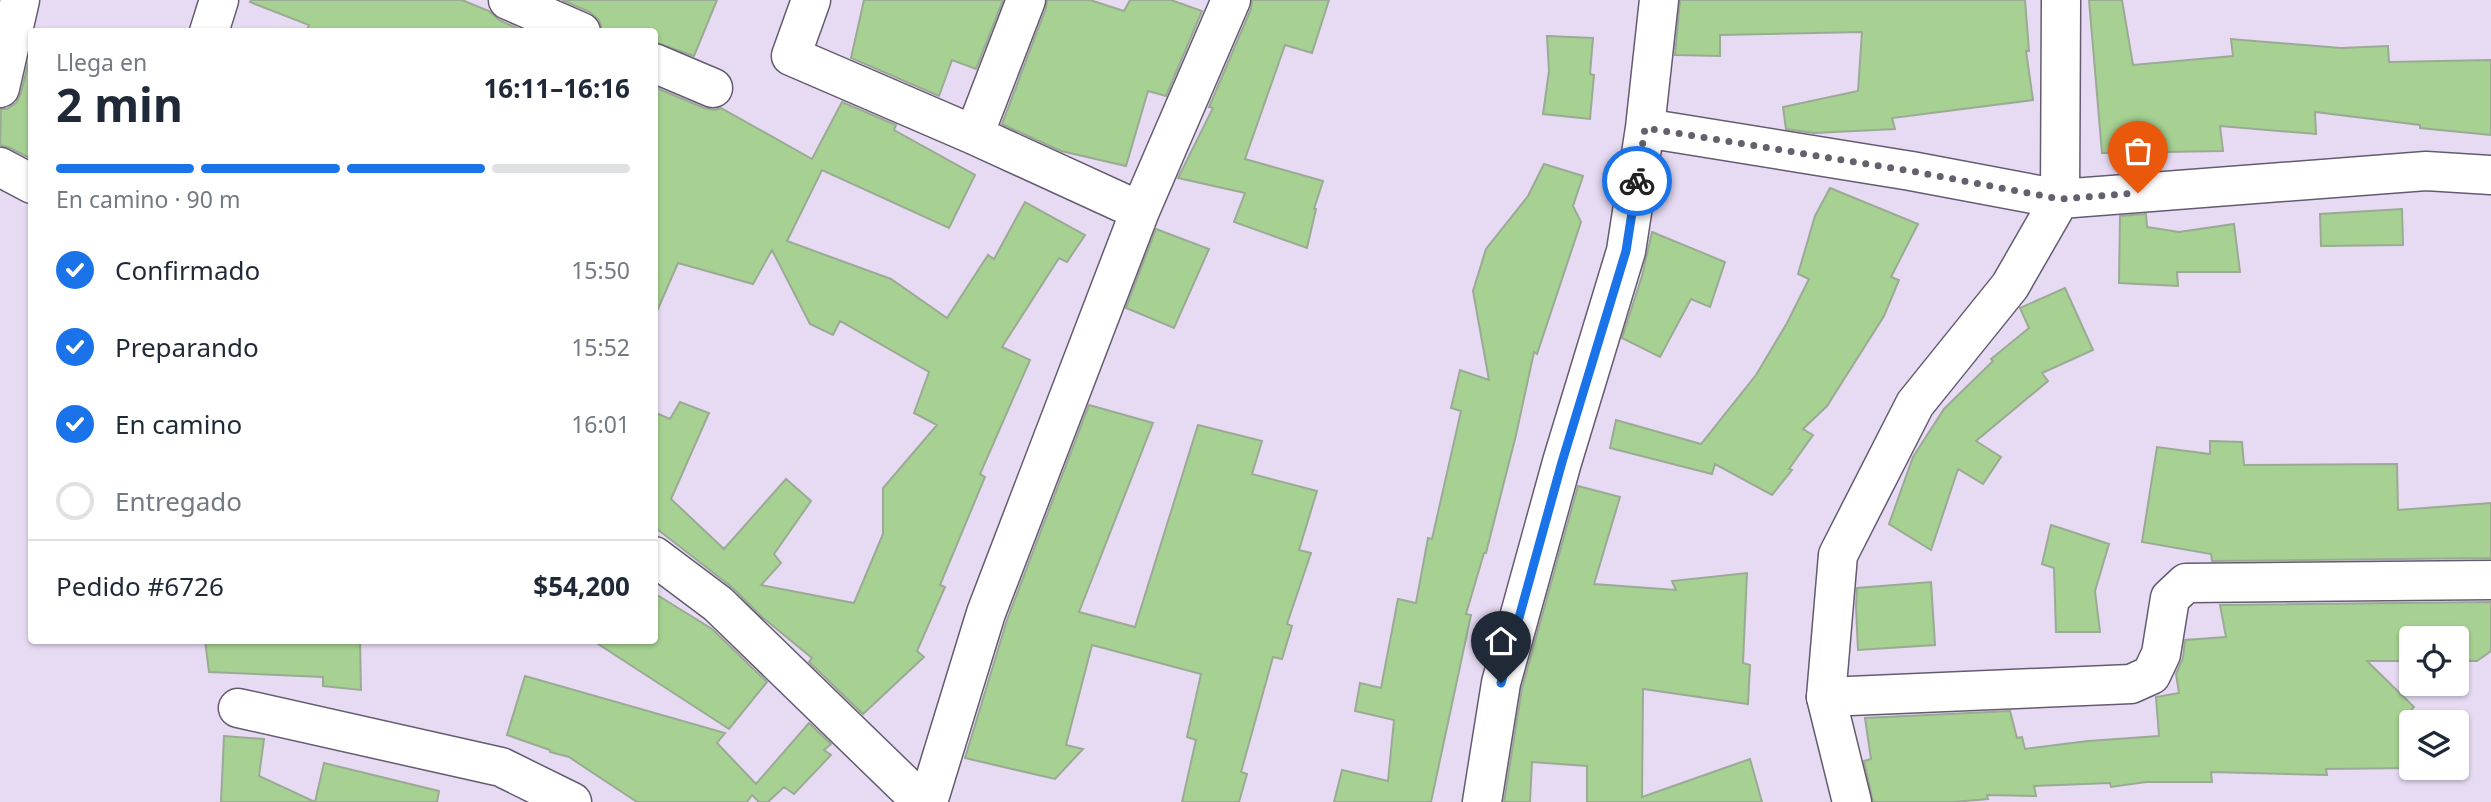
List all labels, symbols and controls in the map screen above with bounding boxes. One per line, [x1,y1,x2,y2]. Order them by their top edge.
text: Llega en [56,46,147,78]
text: 16:11–16:16 [483,70,630,106]
text: 2 min [56,73,183,135]
pin [2108,121,2168,193]
icon: bag [2119,132,2157,170]
courier [1602,146,1672,216]
icon: bike [1618,162,1656,200]
text: En camino · 90 m [56,183,240,215]
icon: check [56,251,94,289]
text: Confirmado [115,252,260,288]
text: 15:50 [571,254,630,286]
icon: check [56,328,94,366]
text: Preparando [115,329,259,365]
text: 15:52 [571,331,630,363]
icon: check [56,405,94,443]
text: En camino [115,406,242,442]
text: 16:01 [571,408,630,440]
text: Entregado [115,483,242,519]
text: Pedido #6726 [56,568,224,604]
text: $54,200 [533,568,630,604]
pin [1471,611,1531,683]
icon: home [1482,622,1520,660]
map controls [2399,626,2469,780]
button: locate [2399,626,2469,696]
button: layers [2399,710,2469,780]

